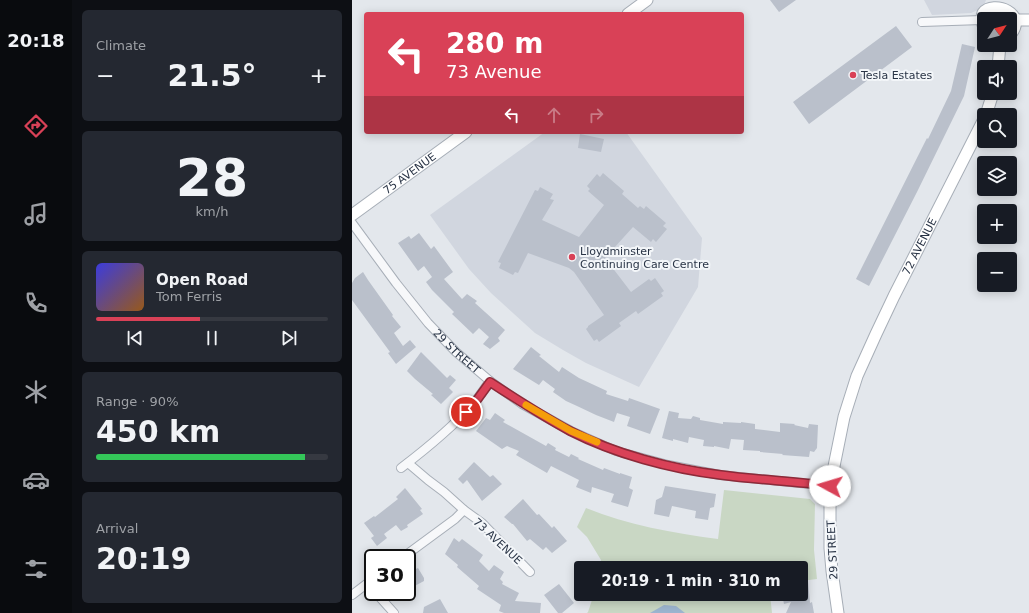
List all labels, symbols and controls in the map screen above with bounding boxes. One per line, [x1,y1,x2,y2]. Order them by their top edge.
north arrow [977,12,1017,52]
map controls [977,12,1017,292]
text: 280 m [446,27,543,60]
icon: left [380,28,432,80]
text: 20:18 [7,30,65,51]
text: Climate [96,38,146,53]
text: 21.5° [167,58,257,93]
button: sound [977,60,1017,100]
text: 73 Avenue [446,61,542,82]
text: − [96,63,114,88]
text: + [310,63,328,88]
place label: Tesla Estates [860,69,932,82]
marker: Tesla Estates [848,70,858,80]
icon: left [501,104,523,126]
icon: ahead [543,104,565,126]
icon: right [585,104,607,126]
button: search [977,108,1017,148]
icon: directions [22,112,50,140]
text: 28 [176,148,248,208]
street label: 75 AVENUE [381,150,439,197]
button: layers [977,156,1017,196]
icon: music [22,200,50,228]
text: km/h [196,204,228,219]
button: + [977,204,1017,244]
street label: 72 AVENUE [900,216,940,277]
place label: Lloydminster Continuing Care Centre [580,245,709,271]
marker: Lloydminster Continuing Care Centre [567,252,577,262]
button: − [977,252,1017,292]
text: Open Road [156,271,248,289]
icon: phone [22,289,50,317]
text: Tom Ferris [156,289,222,304]
street label: 29 STREET [430,326,483,377]
icon: previous [124,327,146,349]
icon: pause [201,327,223,349]
icon: next [278,327,300,349]
icon: climate [22,378,50,406]
text: Range · 90% [96,394,179,409]
pin [449,395,483,429]
icon: arrive [455,401,477,423]
text: 450 km [96,414,220,449]
position arrow [809,465,851,507]
icon: car [22,466,50,494]
street label: 73 AVENUE [471,515,525,567]
street label: 29 STREET [824,520,841,580]
text: Arrival [96,521,138,536]
text: 20:19 [96,541,192,576]
speed limit sign: 30 [364,549,416,601]
icon: filters [22,555,50,583]
text: 20:19 · 1 min · 310 m [601,572,781,590]

